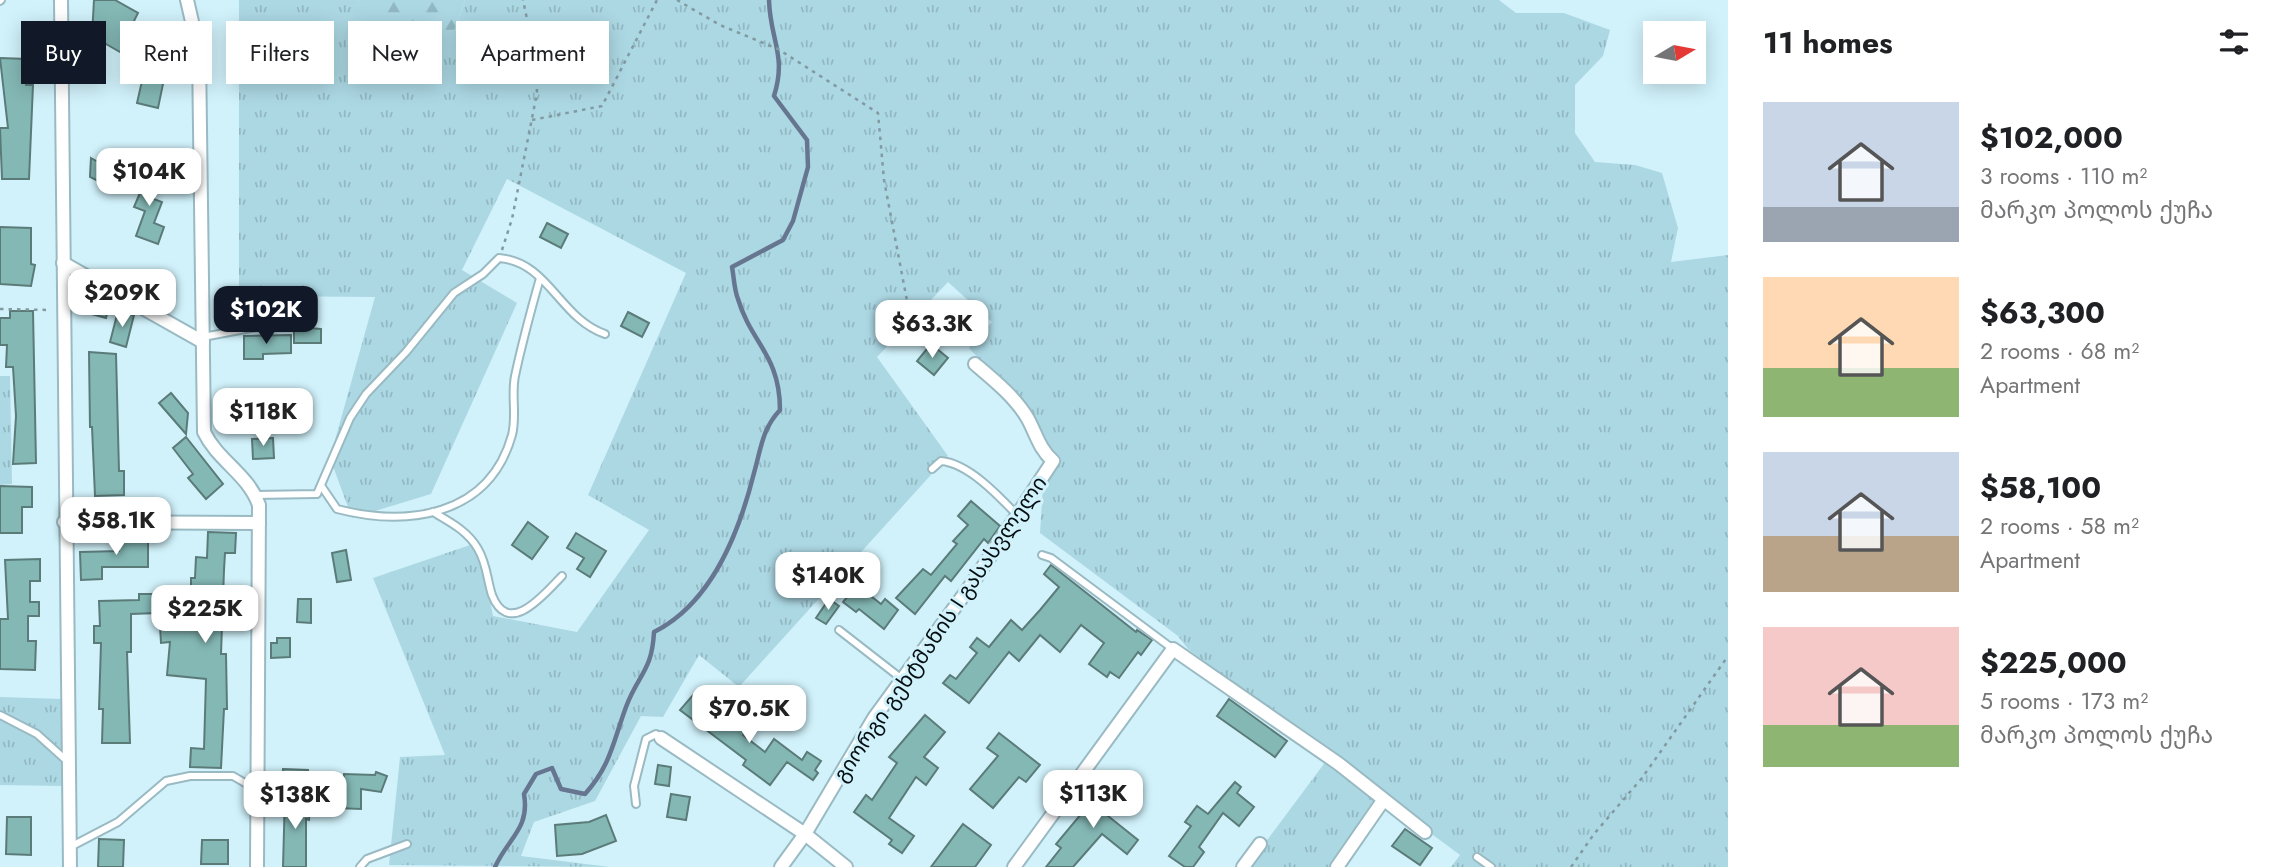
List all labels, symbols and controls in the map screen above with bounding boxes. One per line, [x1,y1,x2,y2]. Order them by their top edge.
chip: Buy [21,21,106,84]
chip: Rent [120,21,212,84]
chip: Filters [226,21,334,84]
chip: New [348,21,442,84]
chip: Apartment [456,21,609,84]
north arrow [1643,21,1706,84]
map controls [1643,21,1706,84]
text: 11 homes [1763,21,1893,64]
icon: filters [2215,23,2253,61]
text: $102,000 [1980,116,2123,159]
icon: home [1819,130,1903,214]
pin: $104K [100,148,198,208]
text: $104K [112,154,186,188]
text: 3 rooms · 110 m² [1980,159,2147,193]
text: მარკო პოლოს ქუჩა [1980,193,2213,227]
pin: $209K [73,270,171,329]
text: $209K [84,275,160,309]
pin: $102K [217,286,315,346]
text: $63,300 [1980,291,2105,334]
text: $102K [230,292,302,326]
pin: $63.3K [875,300,989,360]
icon: home [1819,305,1903,389]
text: $63.3K [891,306,973,340]
text: 2 rooms · 68 m² [1980,334,2139,368]
text: Apartment [1980,368,2080,402]
pin: $118K [214,388,312,448]
text: $118K [229,394,297,428]
text: $58,100 [1980,466,2101,509]
street label: გიორგი გეხტმანის I გასასვლელი [826,470,1054,788]
icon: home [1819,480,1903,564]
pin: $58.1K [59,498,173,557]
text: $58.1K [77,503,155,537]
text: 2 rooms · 58 m² [1980,509,2139,543]
text: Apartment [1980,543,2080,577]
pin: $140K [779,552,877,612]
text: $140K [791,558,865,592]
pin: $225K [156,586,254,645]
text: $225K [167,591,243,625]
text: $225,000 [1980,641,2127,684]
icon: home [1819,655,1903,739]
text: 5 rooms · 173 m² [1980,684,2148,718]
pin: $70.5K [692,686,806,745]
text: $70.5K [708,691,790,725]
text: მარკო პოლოს ქუჩა [1980,718,2213,752]
pin: $113K [1044,770,1142,830]
pin: $138K [246,772,344,831]
text: $113K [1059,776,1127,810]
text: $138K [260,777,330,811]

